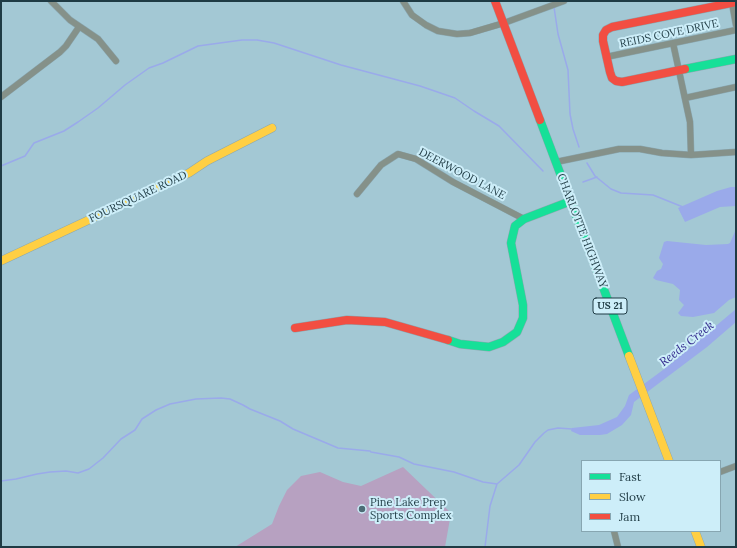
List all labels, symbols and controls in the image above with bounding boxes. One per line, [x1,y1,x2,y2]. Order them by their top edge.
street label: REIDS COVE DRIVE [618,17,720,51]
street label: DEERWOOD LANE [416,146,508,202]
street label: FOURSQUARE ROAD [87,168,189,226]
street label: CHARLOTTE HIGHWAY [554,172,610,290]
road number: US 21 [593,298,627,314]
water label: Reeds Creek [657,318,717,370]
legend [581,460,721,532]
text: Fast [619,469,642,484]
text: Slow [619,489,646,504]
place label: Pine Lake Prep Sports Complex [370,496,452,522]
marker: Pine Lake Prep Sports Complex [357,504,367,514]
text: Jam [619,509,640,524]

